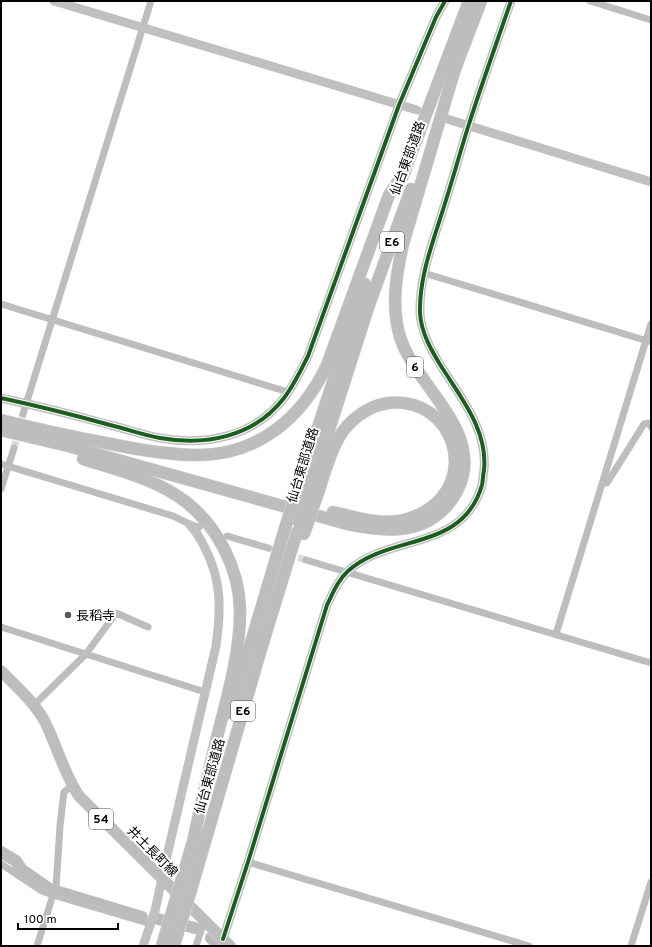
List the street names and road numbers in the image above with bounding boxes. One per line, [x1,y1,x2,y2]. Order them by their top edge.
street label: 仙台東部道路 [388,119,430,198]
road number: E6 [380,232,404,252]
road number: 6 [407,357,423,377]
street label: 仙台東部道路 [285,426,323,505]
road number: E6 [231,701,255,721]
street label: 仙台東部道路 [192,737,229,816]
road number: 54 [89,809,113,829]
street label: 井土長町線 [123,823,181,881]

